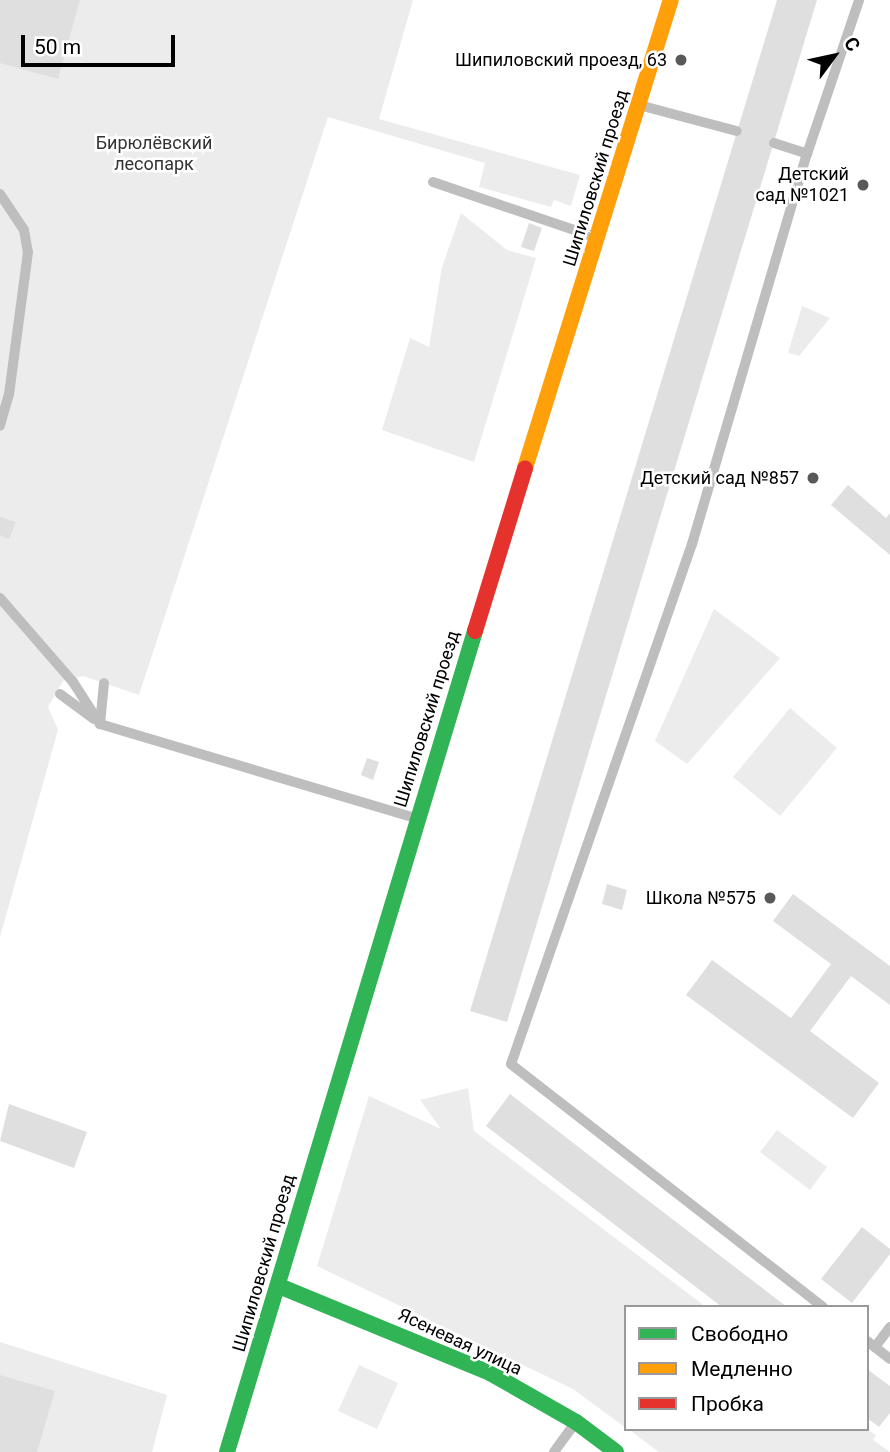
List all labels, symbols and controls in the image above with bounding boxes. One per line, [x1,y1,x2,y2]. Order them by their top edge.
scale bar [24,21,178,65]
north arrow [799,21,869,91]
text: С [839,33,865,56]
text: 50 m [34,35,81,59]
place label: Шипиловский проезд, 63 [455,49,667,71]
marker: Шипиловский проезд, 63 [673,52,689,68]
street label: Шипиловский проезд [559,87,633,269]
park label: Бирюлёвский лесопарк [96,133,212,176]
place label: Детский сад №1021 [755,164,849,206]
marker: Детский сад №1021 [855,177,871,193]
place label: Детский сад №857 [640,467,799,489]
marker: Детский сад №857 [805,470,821,486]
street label: Шипиловский проезд [390,628,464,810]
place label: Школа №575 [646,887,756,909]
marker: Школа №575 [762,890,778,906]
street label: Шипиловский проезд [228,1172,300,1354]
street label: Ясеневая улица [395,1304,525,1380]
legend [624,1305,869,1431]
text: Свободно [691,1322,788,1346]
text: Медленно [691,1357,793,1381]
text: Пробка [691,1392,764,1416]

